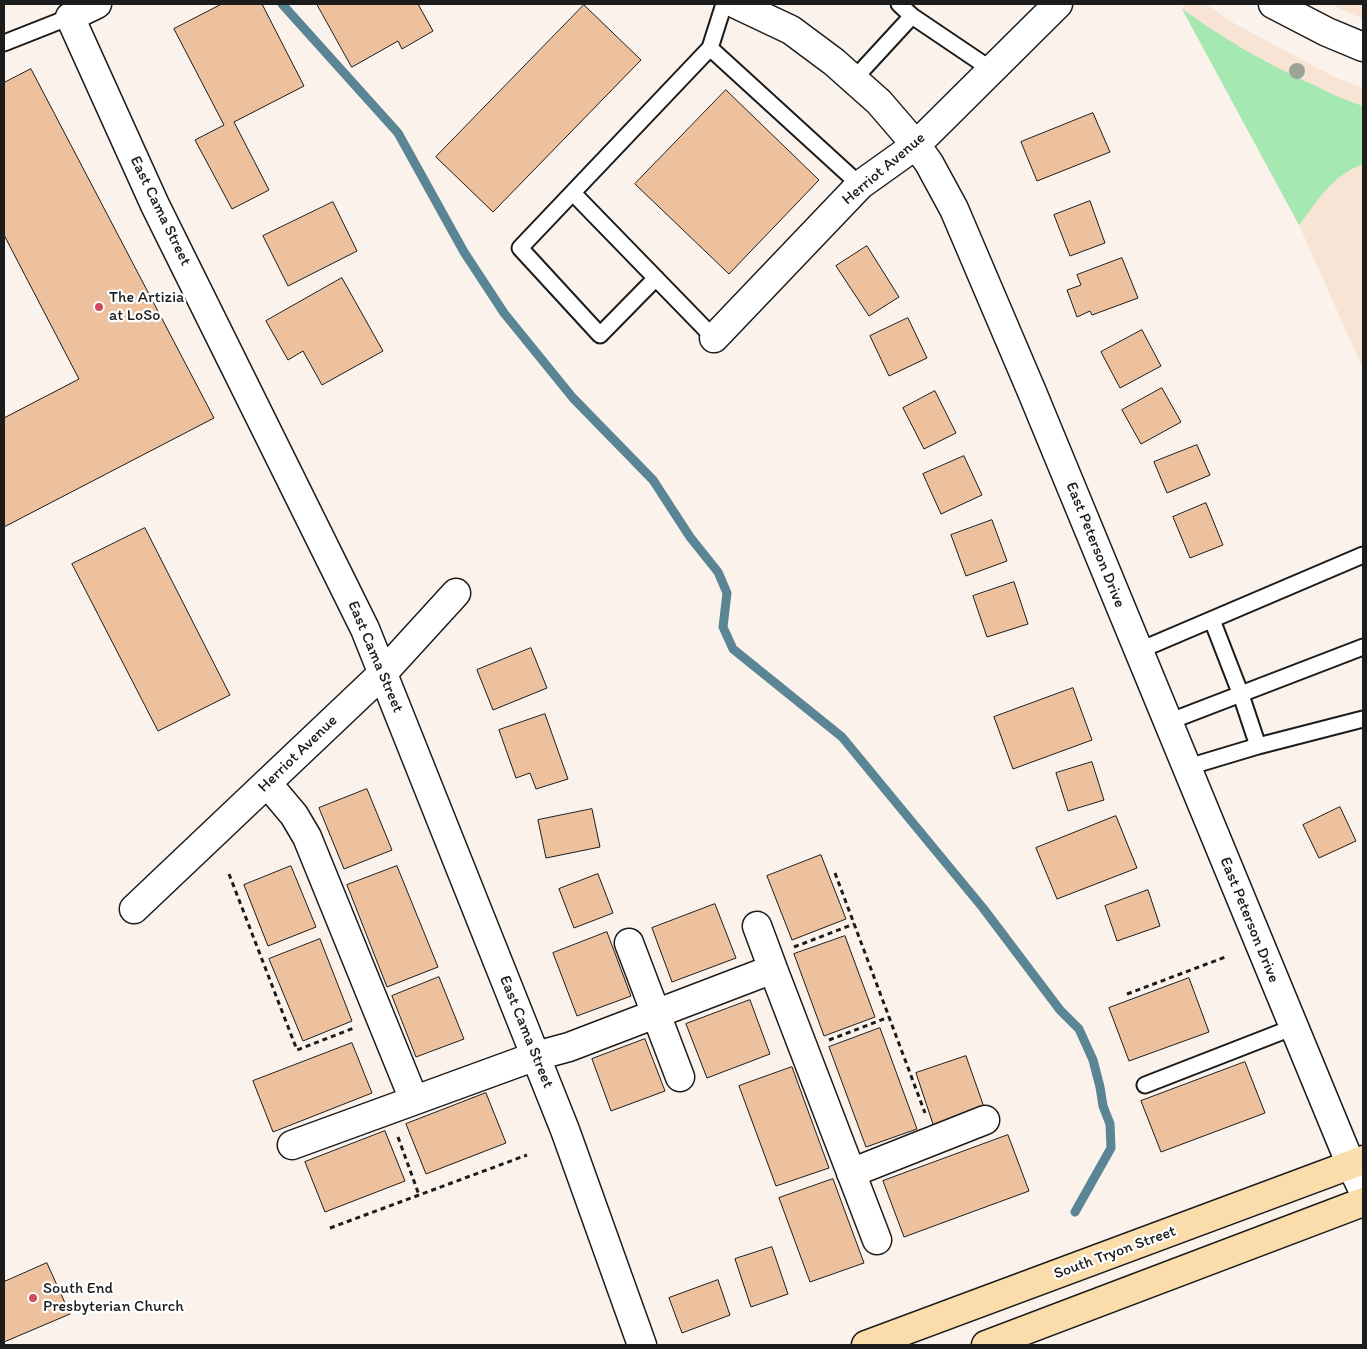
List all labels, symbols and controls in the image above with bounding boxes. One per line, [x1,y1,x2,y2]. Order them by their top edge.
street label: Herriot Avenue [838,129,930,209]
street label: East Cama Street [125,153,195,269]
place label: The Artizia at LoSo [109,288,184,326]
marker: The Artizia at LoSo [93,301,105,313]
street label: East Peterson Drive [1061,479,1129,611]
street label: East Cama Street [343,598,407,716]
street label: Herriot Avenue [254,711,342,797]
street label: East Peterson Drive [1215,854,1283,986]
street label: East Cama Street [495,973,557,1091]
street label: South Tryon Street [1051,1222,1179,1284]
place label: South End Presbyterian Church [43,1279,184,1317]
marker: South End Presbyterian Church [27,1292,39,1304]

